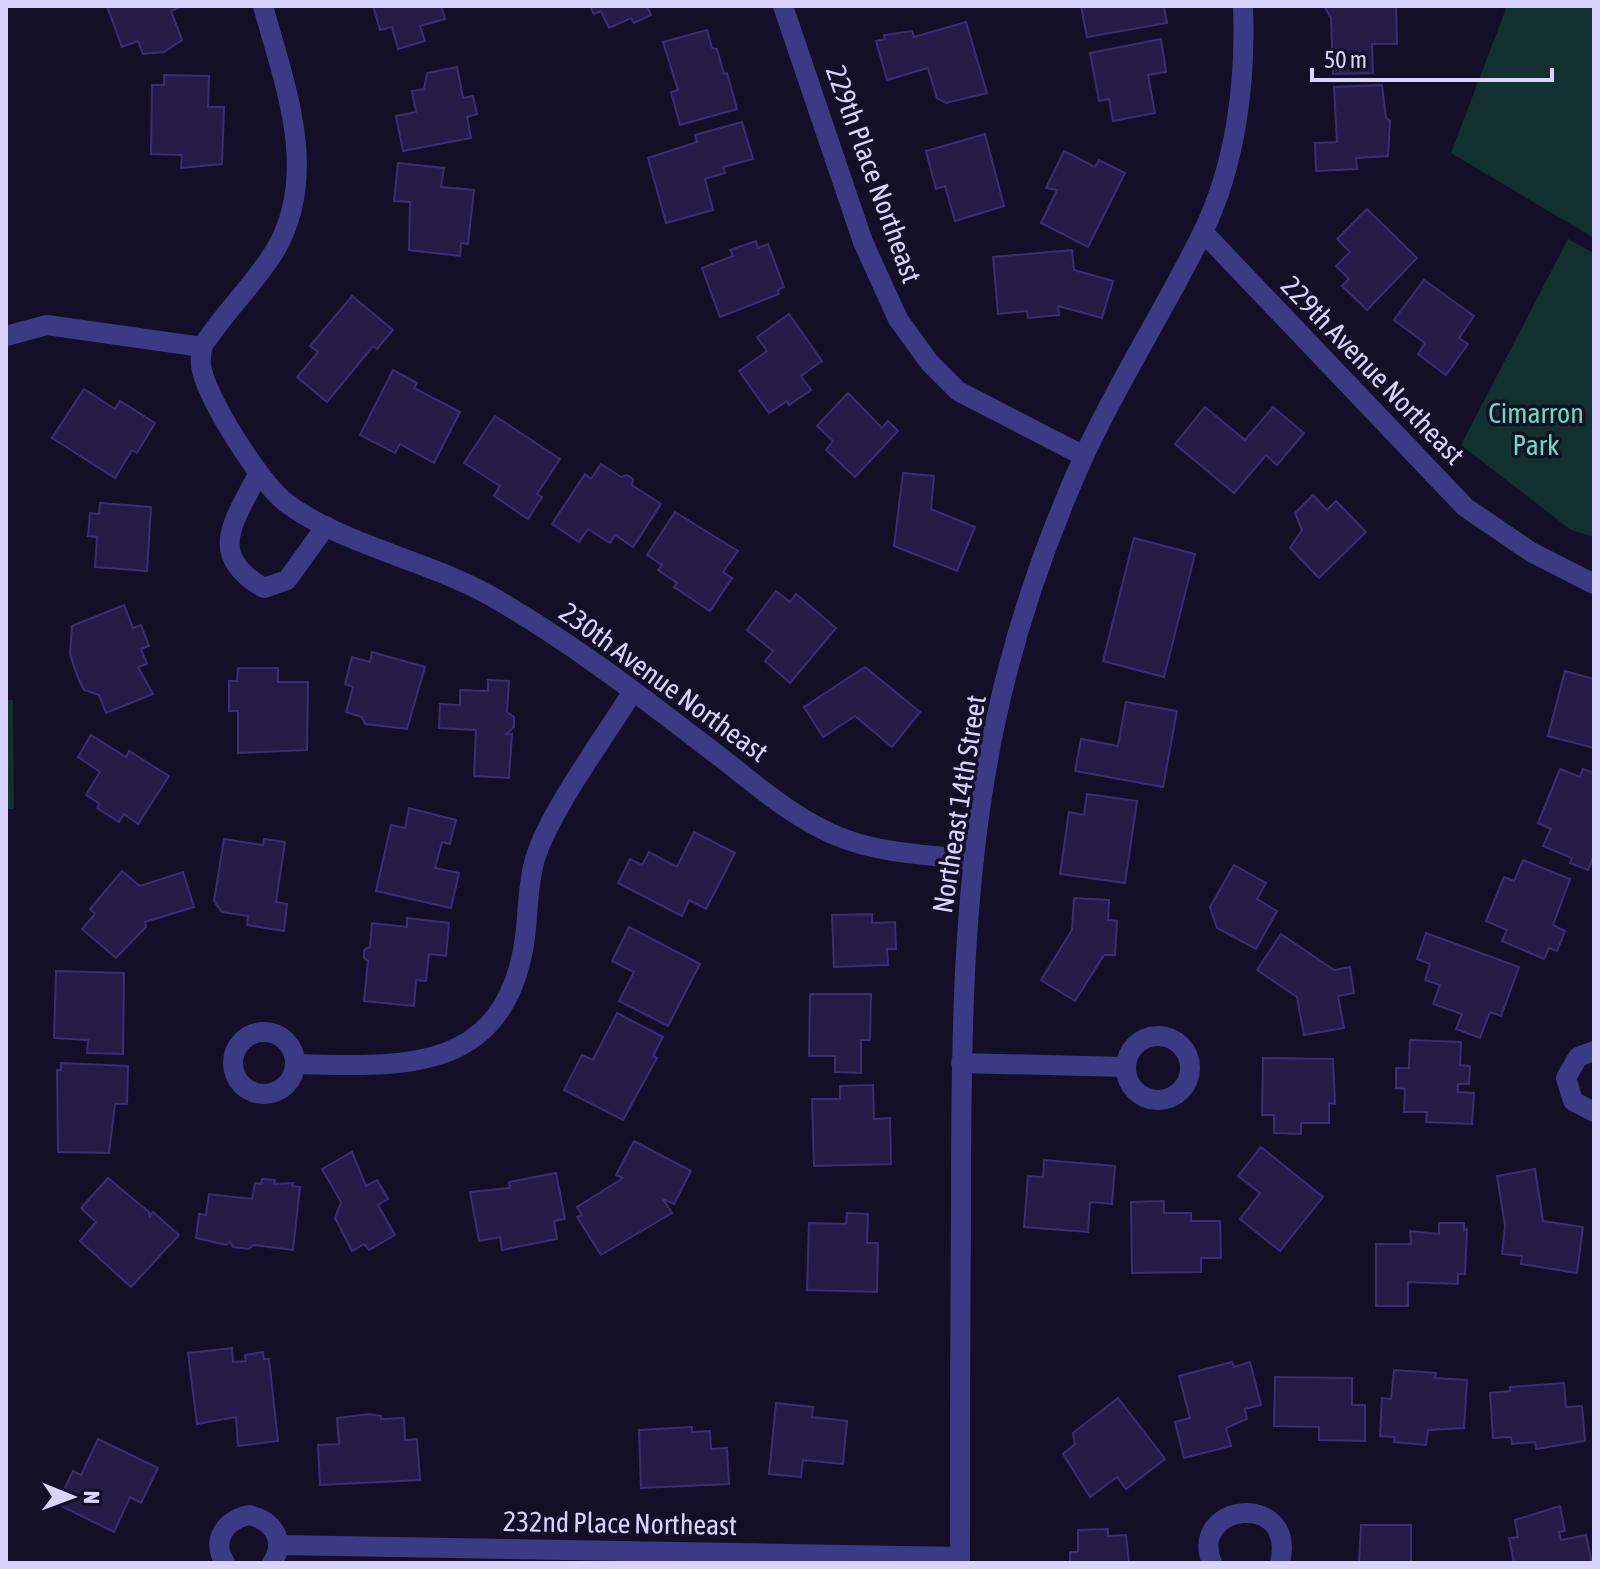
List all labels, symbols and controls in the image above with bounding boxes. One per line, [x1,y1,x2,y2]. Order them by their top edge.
scale bar [1312,32,1552,82]
text: 50 m [1324,46,1367,73]
street label: 229th Place Northeast [820,61,928,287]
street label: 229th Avenue Northeast [1275,269,1471,471]
park label: Cimarron Park [1488,397,1584,461]
street label: 230th Avenue Northeast [554,596,774,768]
street label: Northeast 14th Street [926,693,992,915]
north arrow [32,1457,112,1537]
text: N [79,1491,105,1504]
street label: 232nd Place Northeast [503,1505,737,1541]

